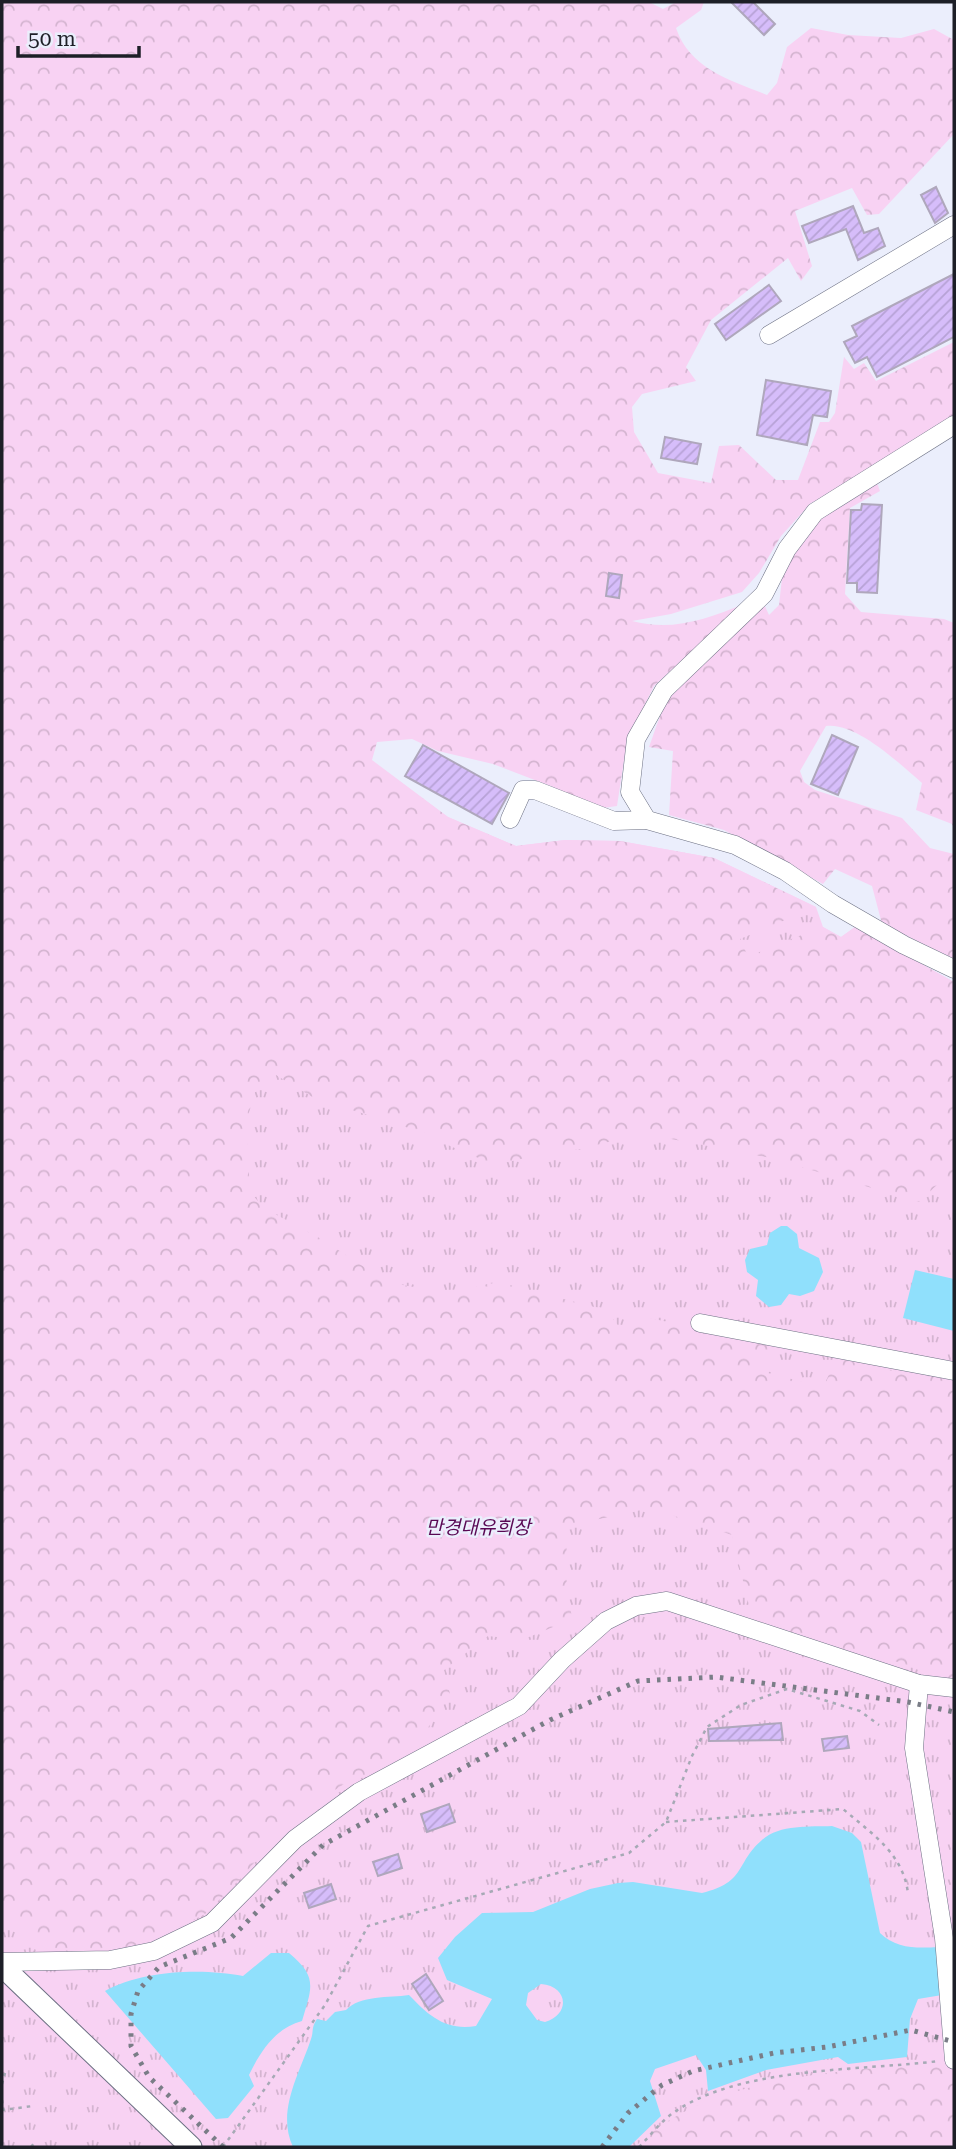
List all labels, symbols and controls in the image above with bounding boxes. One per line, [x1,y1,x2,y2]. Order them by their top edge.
scale bar [18,14,138,58]
text: 50 m [28,27,76,51]
park label: 만경대유희장 [426,1516,533,1539]

